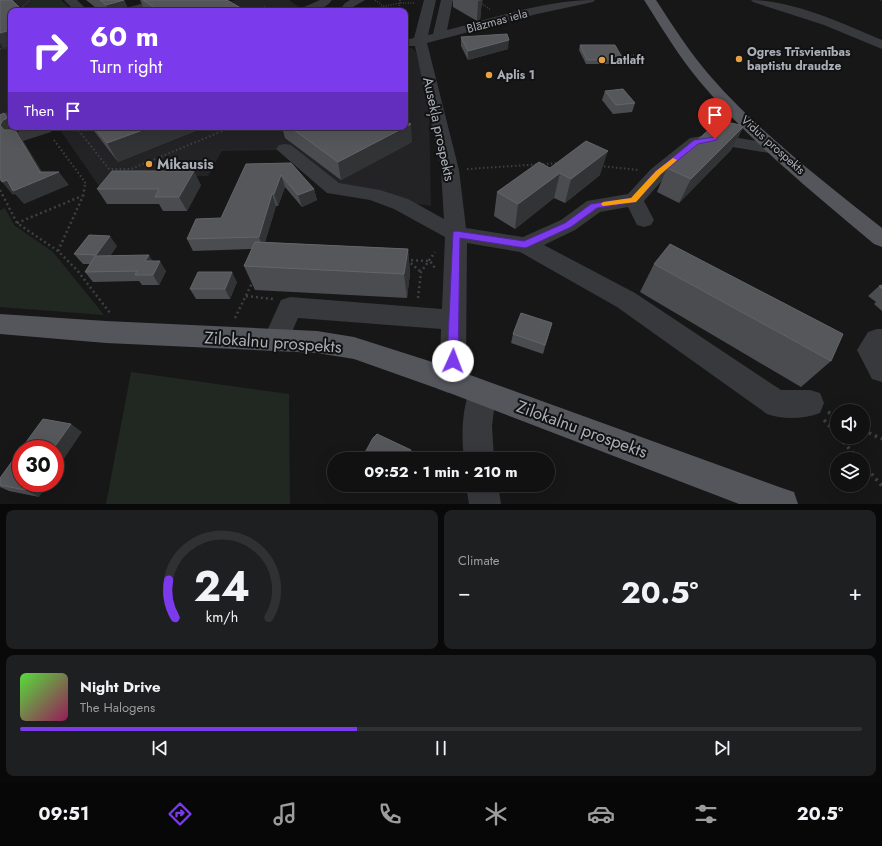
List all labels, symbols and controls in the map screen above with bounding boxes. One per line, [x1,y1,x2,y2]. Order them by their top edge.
street label: Blāzmas iela [465,4,530,38]
text: 60 m [90,16,159,57]
icon: right [24,24,76,76]
place label: Ogres Trīsvienības baptistu draudze [747,43,851,75]
place label: Latlaft [610,51,644,69]
text: Turn right [90,54,162,80]
marker: Ogres Trīsvienības baptistu draudze [734,54,744,64]
marker: Latlaft [597,55,607,65]
place label: Aplis 1 [496,66,535,84]
marker: Aplis 1 [484,70,494,80]
street label: Ausekļa prospekts [417,75,460,183]
pin [698,98,732,139]
text: Then [24,100,54,122]
icon: arrive [62,100,84,122]
icon: arrive [704,104,726,126]
street label: Vidus prospekts [737,111,809,179]
place label: Mikausis [157,154,214,174]
marker: Mikausis [144,159,154,169]
street label: Zilokalnu prospekts [204,325,343,359]
position arrow [432,340,474,382]
street label: Zilokalnu prospekts [513,394,651,464]
map controls [830,404,870,492]
button: sound [830,404,870,444]
speed limit sign: 30 [12,440,64,492]
button: layers [830,452,870,492]
text: 09:52 · 1 min · 210 m [364,461,518,483]
text: Climate [458,551,499,570]
text: 24 [194,555,250,616]
text: 20.5° [621,571,698,614]
text: − [458,576,471,608]
text: + [848,576,862,608]
text: km/h [206,606,238,626]
text: Night Drive [80,676,161,698]
text: The Halogens [80,698,155,717]
icon: previous [149,737,171,759]
icon: pause [430,737,452,759]
icon: next [711,737,733,759]
icon: directions [166,800,194,828]
icon: music [271,800,299,828]
icon: phone [376,800,404,828]
icon: climate [482,800,510,828]
icon: car [587,800,615,828]
icon: filters [692,800,720,828]
text: 09:51 [39,801,89,827]
text: 20.5° [797,801,843,827]

